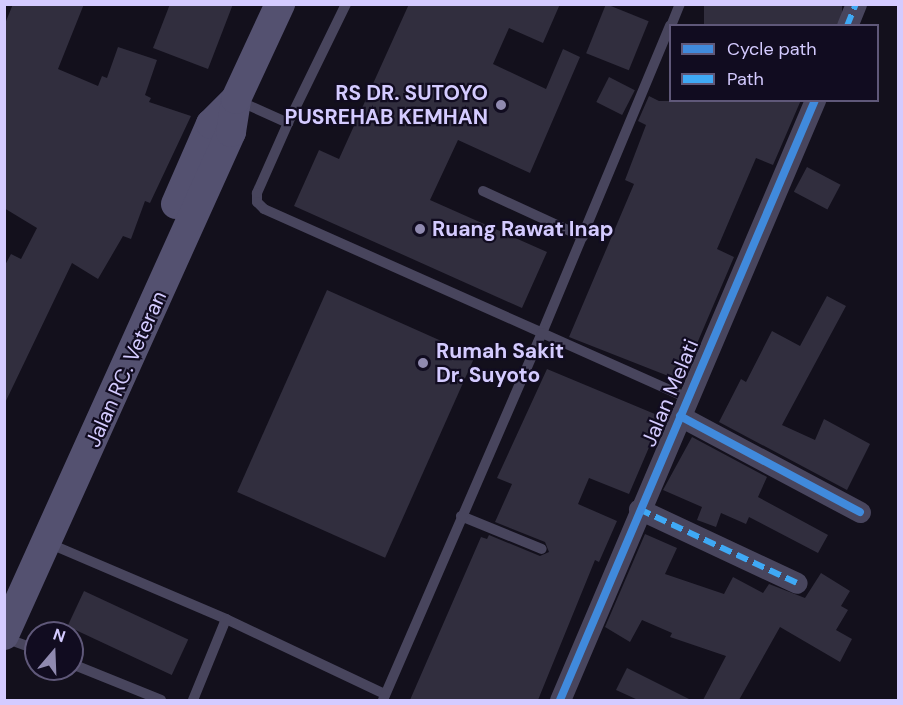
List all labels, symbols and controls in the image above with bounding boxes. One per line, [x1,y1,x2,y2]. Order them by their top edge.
legend [669,24,879,102]
text: Cycle path [727,37,817,61]
text: Path [727,67,764,91]
place label: RS DR. SUTOYO PUSREHAB KEMHAN [285,80,488,130]
marker: RS DR. SUTOYO PUSREHAB KEMHAN [492,96,510,114]
place label: Ruang Rawat Inap [432,216,614,242]
marker: Ruang Rawat Inap [413,222,427,236]
street label: Jalan RC. Veteran [80,287,172,451]
street label: Jalan Melati [636,335,704,451]
place label: Rumah Sakit Dr. Suyoto [436,338,564,388]
marker: Rumah Sakit Dr. Suyoto [414,354,432,372]
north arrow [24,621,84,681]
text: N [50,624,68,647]

